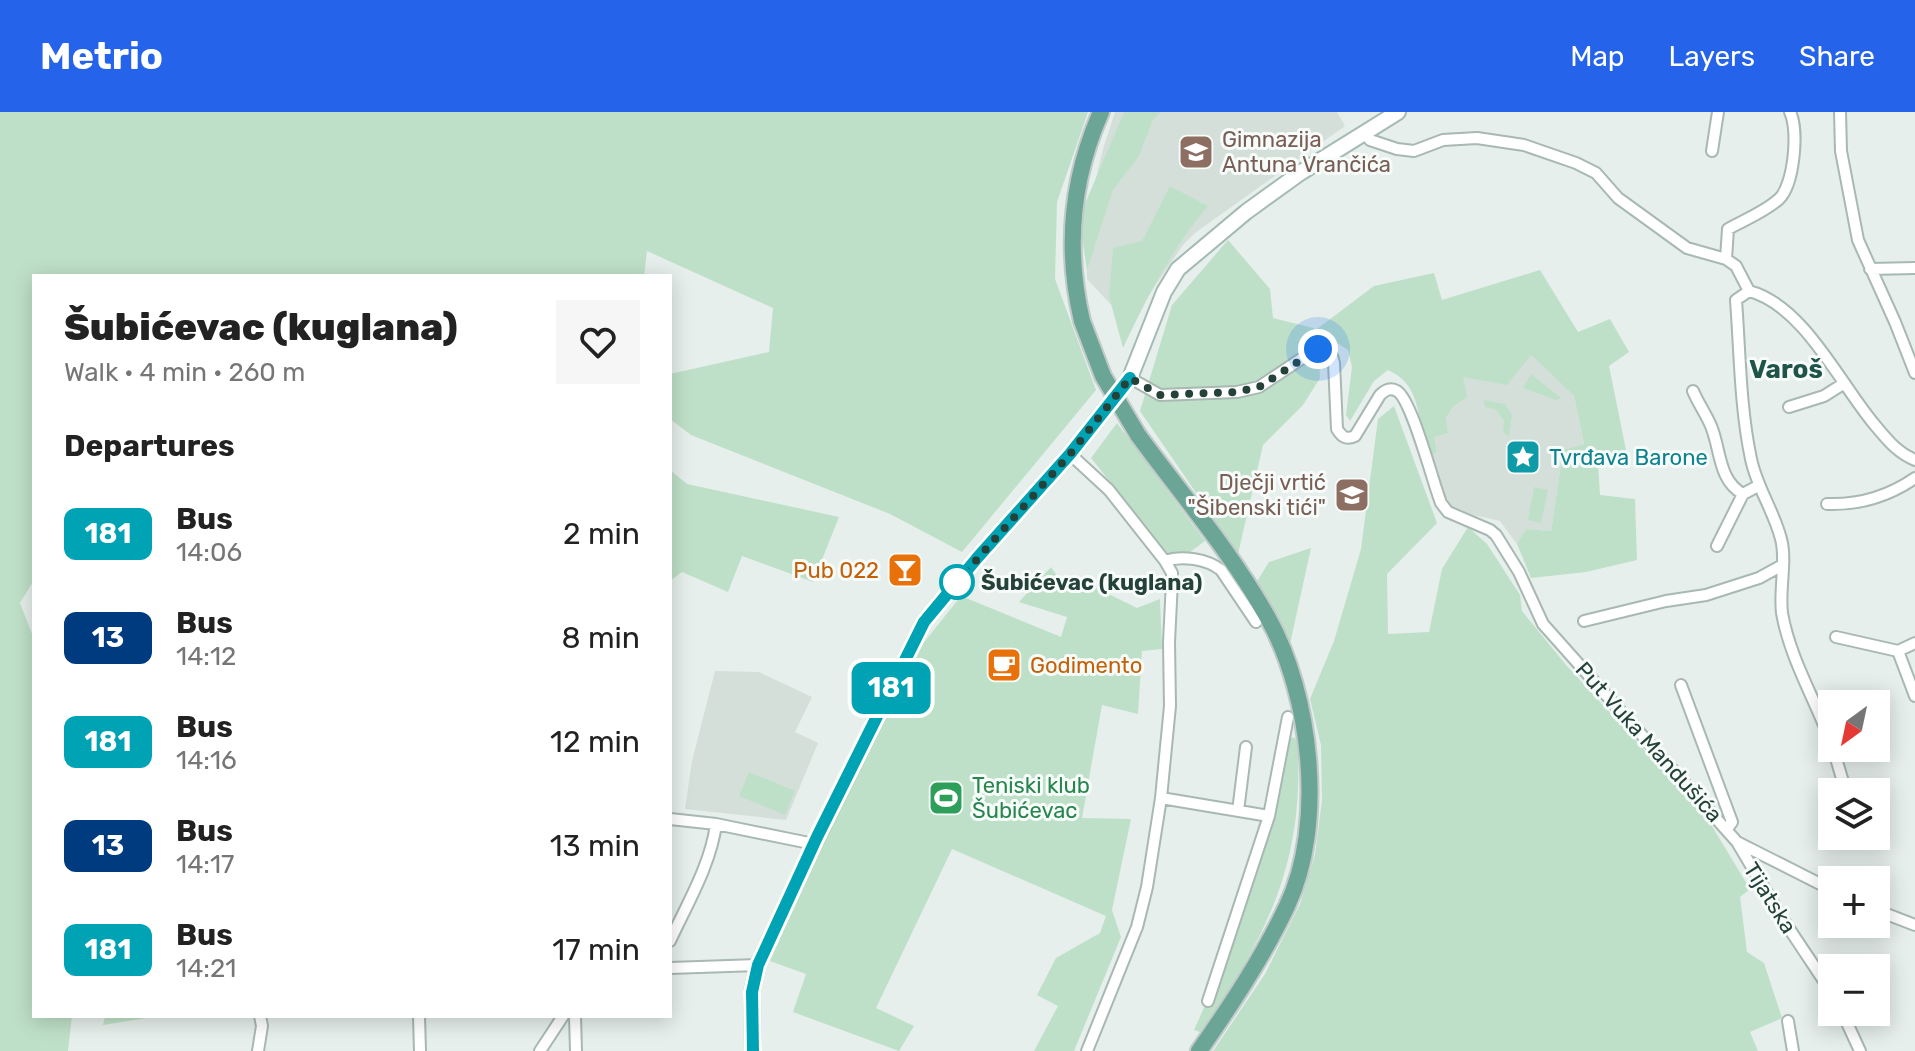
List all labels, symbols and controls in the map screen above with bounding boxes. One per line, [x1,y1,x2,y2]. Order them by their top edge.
text: Metrio [40,33,163,79]
text: Map [1570,40,1625,73]
text: Layers [1669,40,1755,73]
text: Share [1799,40,1875,73]
place label: Gimnazija Antuna Vrančića [1222,126,1391,178]
school or university icon: Gimnazija Antuna Vrančića [1177,133,1215,171]
button: heart [556,300,640,384]
text: Šubićevac (kuglana) [64,304,458,350]
your location [1298,329,1338,369]
district label: Varoš [1749,354,1823,385]
text: Walk · 4 min · 260 m [64,357,305,388]
text: Departures [64,428,235,464]
place icon: Tvrđava Barone [1504,438,1542,476]
place label: Tvrđava Barone [1549,444,1708,471]
place label: Dječji vrtić "Šibenski tići" [1188,469,1326,521]
school or university icon: Dječji vrtić "Šibenski tići" [1333,476,1371,514]
text: Bus [176,501,233,537]
text: 2 min [563,516,640,552]
text: 181 [85,517,131,550]
text: 14:06 [176,537,242,568]
bar icon: Pub 022 [886,551,924,589]
place label: Pub 022 [793,557,879,584]
marker: Šubićevac (kuglana) [940,565,974,599]
place label: Šubićevac (kuglana) [981,569,1202,596]
text: Bus [176,605,233,641]
text: 8 min [561,620,640,656]
text: 13 [92,621,124,654]
text: 14:12 [176,641,236,672]
cafe icon: Godimento [985,646,1023,684]
place label: Godimento [1030,652,1142,679]
street label: Put Vuka Mandušića [1570,656,1728,828]
line badge: 181 [845,662,937,714]
text: 181 [868,671,914,704]
north arrow [1818,690,1890,762]
map controls [1818,690,1890,1026]
text: Bus [176,709,233,745]
text: 12 min [550,724,640,760]
text: 181 [85,725,131,758]
text: 14:16 [176,745,237,776]
place label: Teniski klub Šubićevac [972,772,1090,824]
button: layers [1818,778,1890,850]
sports icon: Teniski klub Šubićevac [927,779,965,817]
text: Bus [176,813,233,849]
text: 13 min [550,828,640,864]
text: 13 [92,829,124,862]
text: 14:17 [176,849,234,880]
street label: Tijatska [1738,857,1802,939]
button: + [1818,866,1890,938]
text: Bus [176,917,233,953]
text: 17 min [552,932,640,968]
text: 181 [85,933,131,966]
text: 14:21 [176,953,236,984]
button: − [1818,954,1890,1026]

